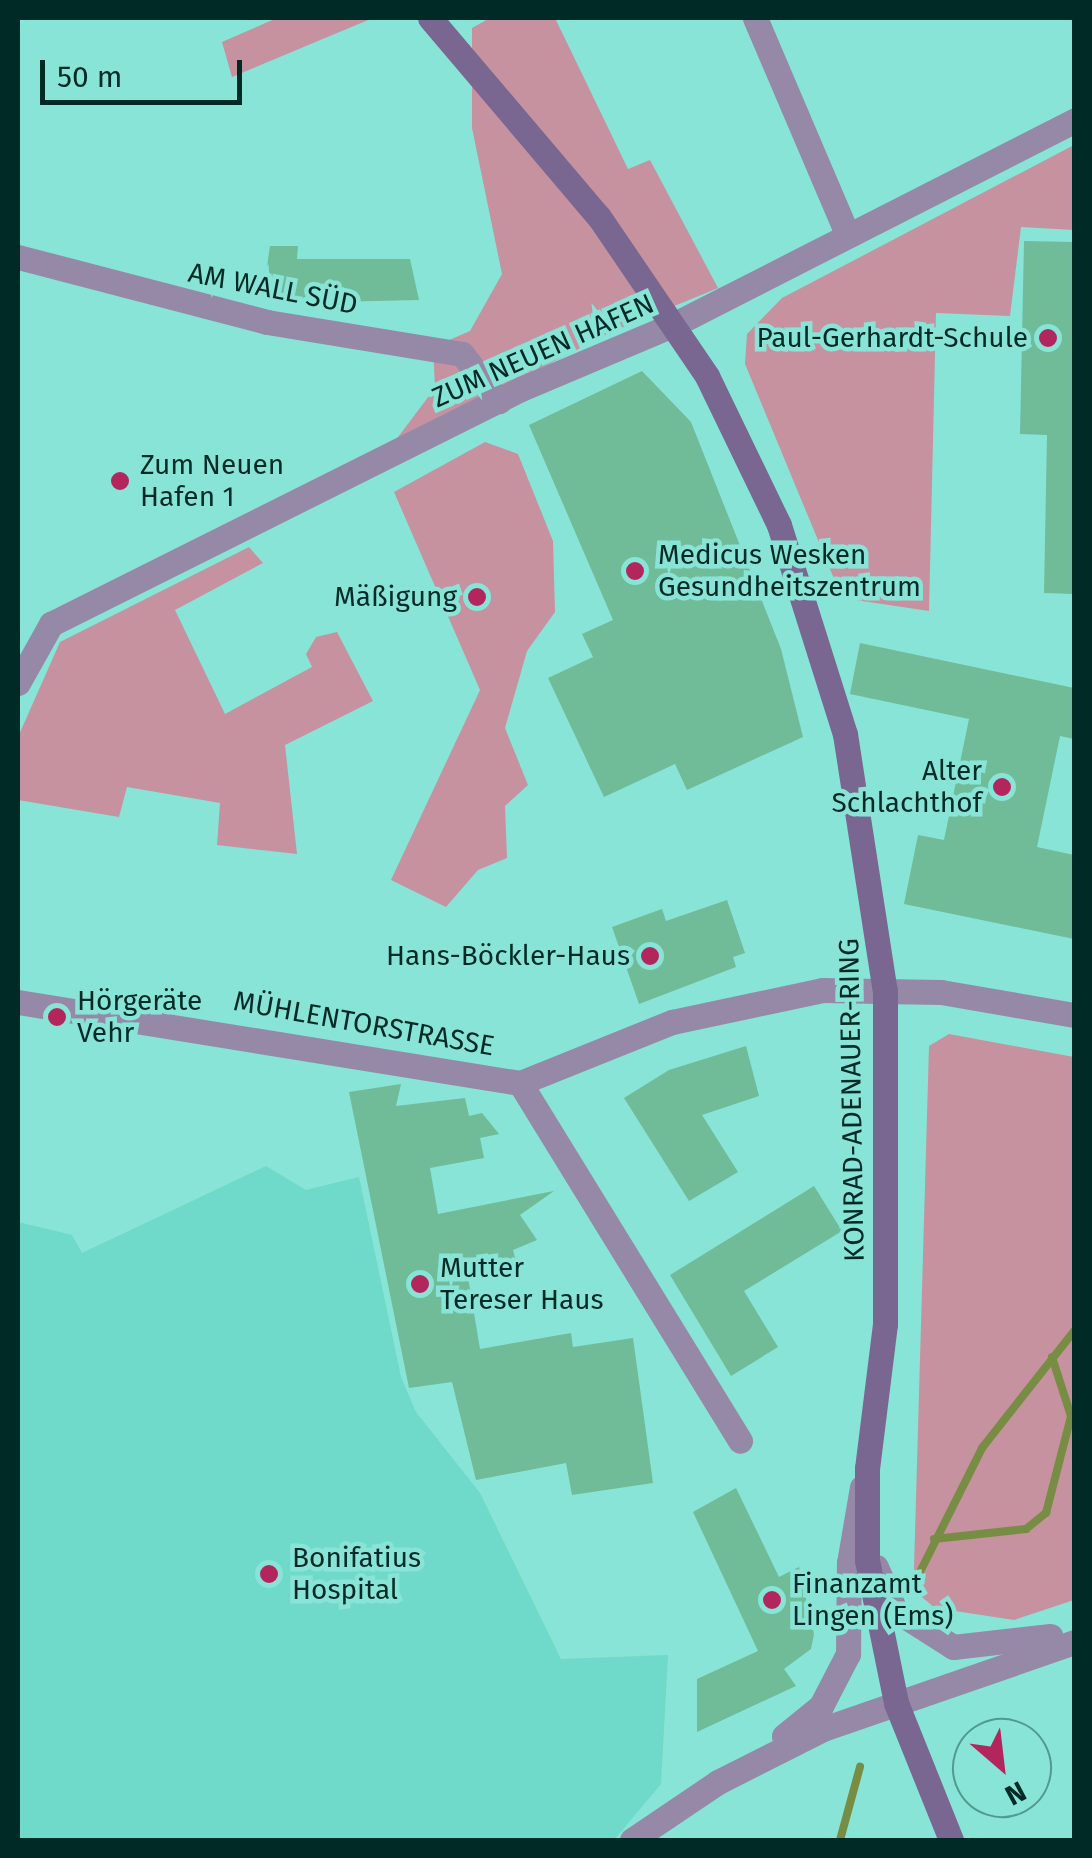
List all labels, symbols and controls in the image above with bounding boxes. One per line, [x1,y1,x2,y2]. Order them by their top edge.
scale bar [45,40,248,102]
text: 50 m [57,59,122,95]
street label: AM WALL SÜD [186,256,360,322]
street label: ZUM NEUEN HAFEN [427,287,659,415]
place label: Paul-Gerhardt-Schule [757,321,1028,355]
marker: Paul-Gerhardt-Schule [1037,327,1059,349]
place label: Zum Neuen Hafen 1 [140,448,284,514]
marker: Zum Neuen Hafen 1 [109,470,131,492]
place label: Medicus Wesken Gesundheitszentrum [658,538,921,604]
marker: Medicus Wesken Gesundheitszentrum [622,558,648,584]
place label: Mäßigung [334,580,457,614]
marker: Mäßigung [466,586,488,608]
place label: Alter Schlachthof [832,754,982,820]
marker: Alter Schlachthof [991,776,1013,798]
street label: KONRAD-ADENAUER-RING [832,938,872,1262]
place label: Hans-Böckler-Haus [386,939,630,973]
marker: Hans-Böckler-Haus [639,945,661,967]
place label: Hörgeräte Vehr [77,984,202,1050]
street label: MÜHLENTORSTRASSE [231,985,497,1063]
marker: Hörgeräte Vehr [46,1006,68,1028]
place label: Mutter Tereser Haus [440,1251,604,1317]
marker: Mutter Tereser Haus [409,1273,431,1295]
place label: Bonifatius Hospital [292,1541,421,1607]
marker: Bonifatius Hospital [256,1561,282,1587]
place label: Finanzamt Lingen (Ems) [792,1567,953,1633]
marker: Finanzamt Lingen (Ems) [761,1589,783,1611]
north arrow [952,1718,1052,1818]
text: N [999,1774,1031,1812]

